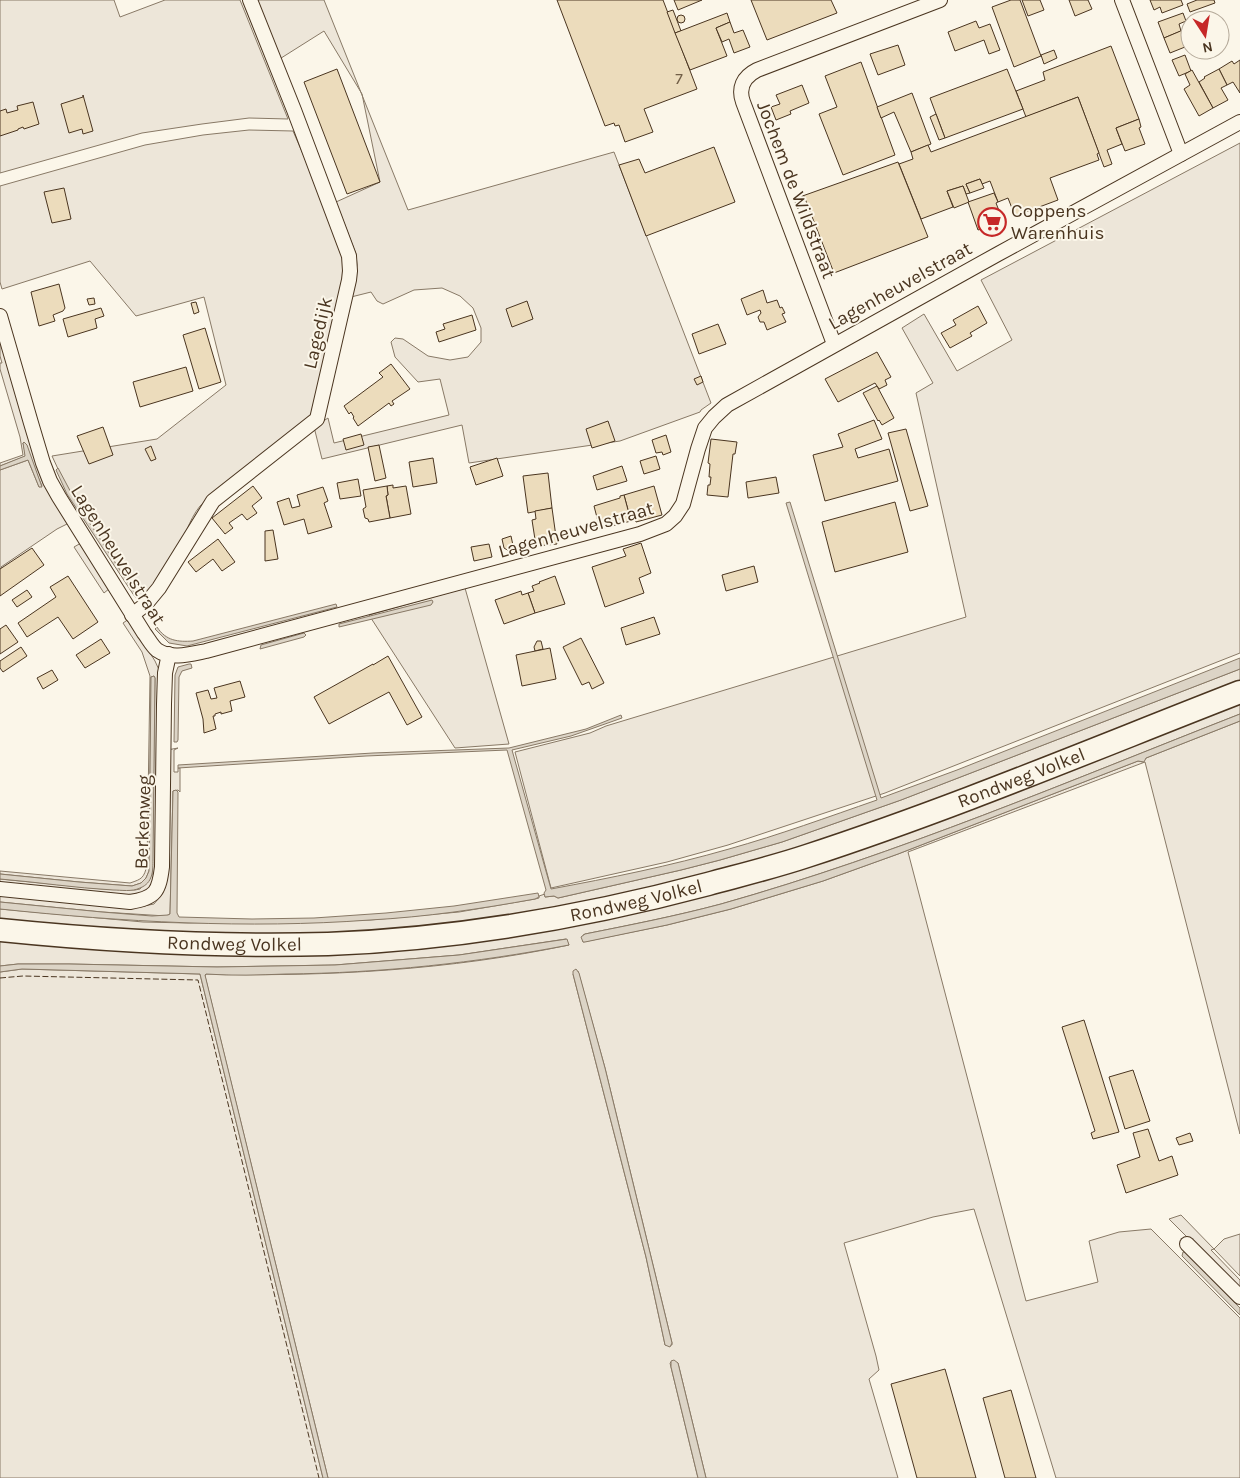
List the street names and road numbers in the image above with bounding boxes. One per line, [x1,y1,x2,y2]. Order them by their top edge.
street label: Jochem de Wildstraat [752,98,840,282]
street label: Lagenheuvelstraat [824,237,976,335]
street label: Lagedijk [299,294,337,371]
street label: Lagenheuvelstraat [66,481,170,629]
street label: Lagenheuvelstraat [496,497,656,563]
street label: Rondweg Volkel [954,743,1088,813]
street label: Berkenweg [130,774,156,870]
street label: Rondweg Volkel [568,875,705,926]
street label: Rondweg Volkel [166,931,302,956]

